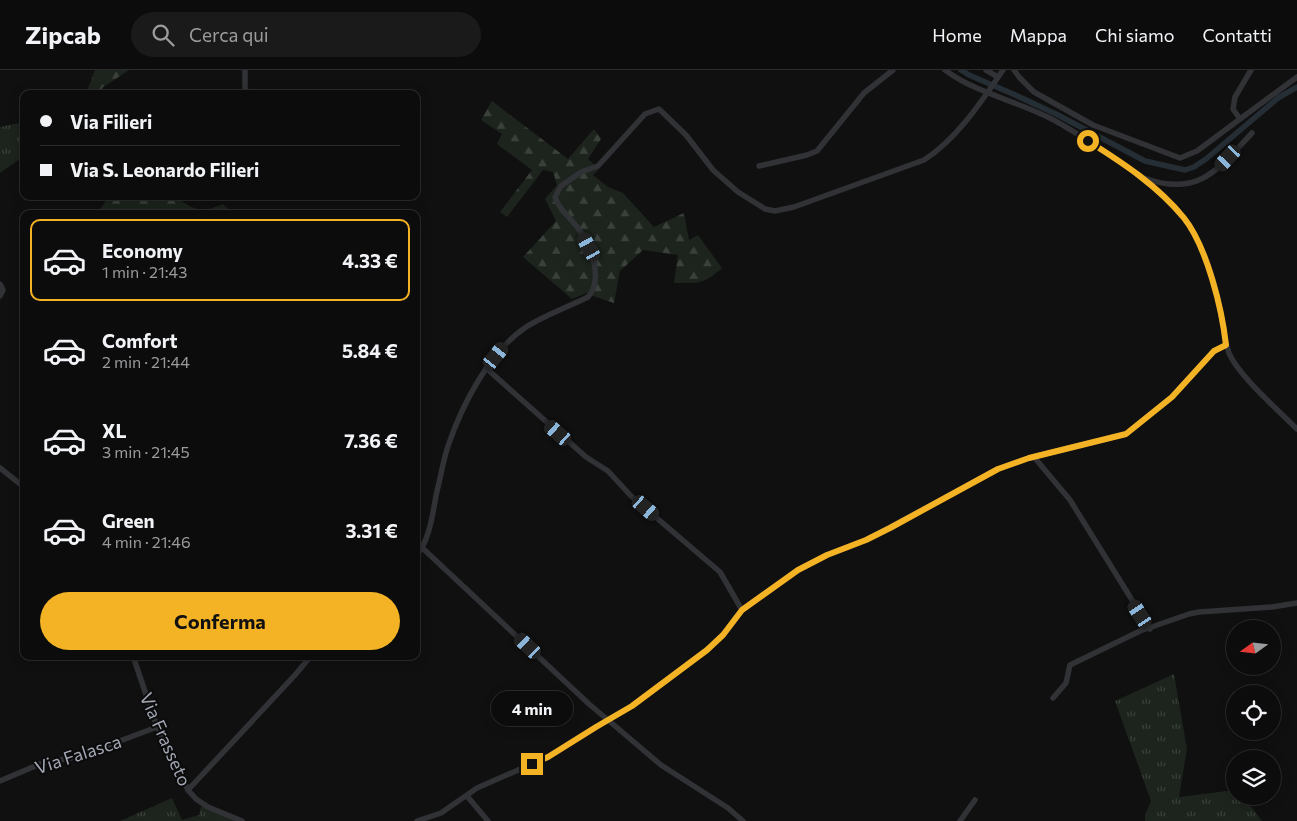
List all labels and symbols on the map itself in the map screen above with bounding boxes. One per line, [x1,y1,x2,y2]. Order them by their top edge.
route start [1077,130,1099,152]
car [1212,142,1243,174]
car [575,230,602,264]
car [480,340,511,372]
car [541,417,574,449]
car [629,492,662,524]
car [1125,597,1154,631]
north arrow [1226,620,1281,675]
car [511,630,544,662]
street label: Via Frasseto [136,689,196,789]
callout: 4 min [491,692,573,726]
street label: Via Falasca [32,730,124,778]
route end [521,753,543,775]

